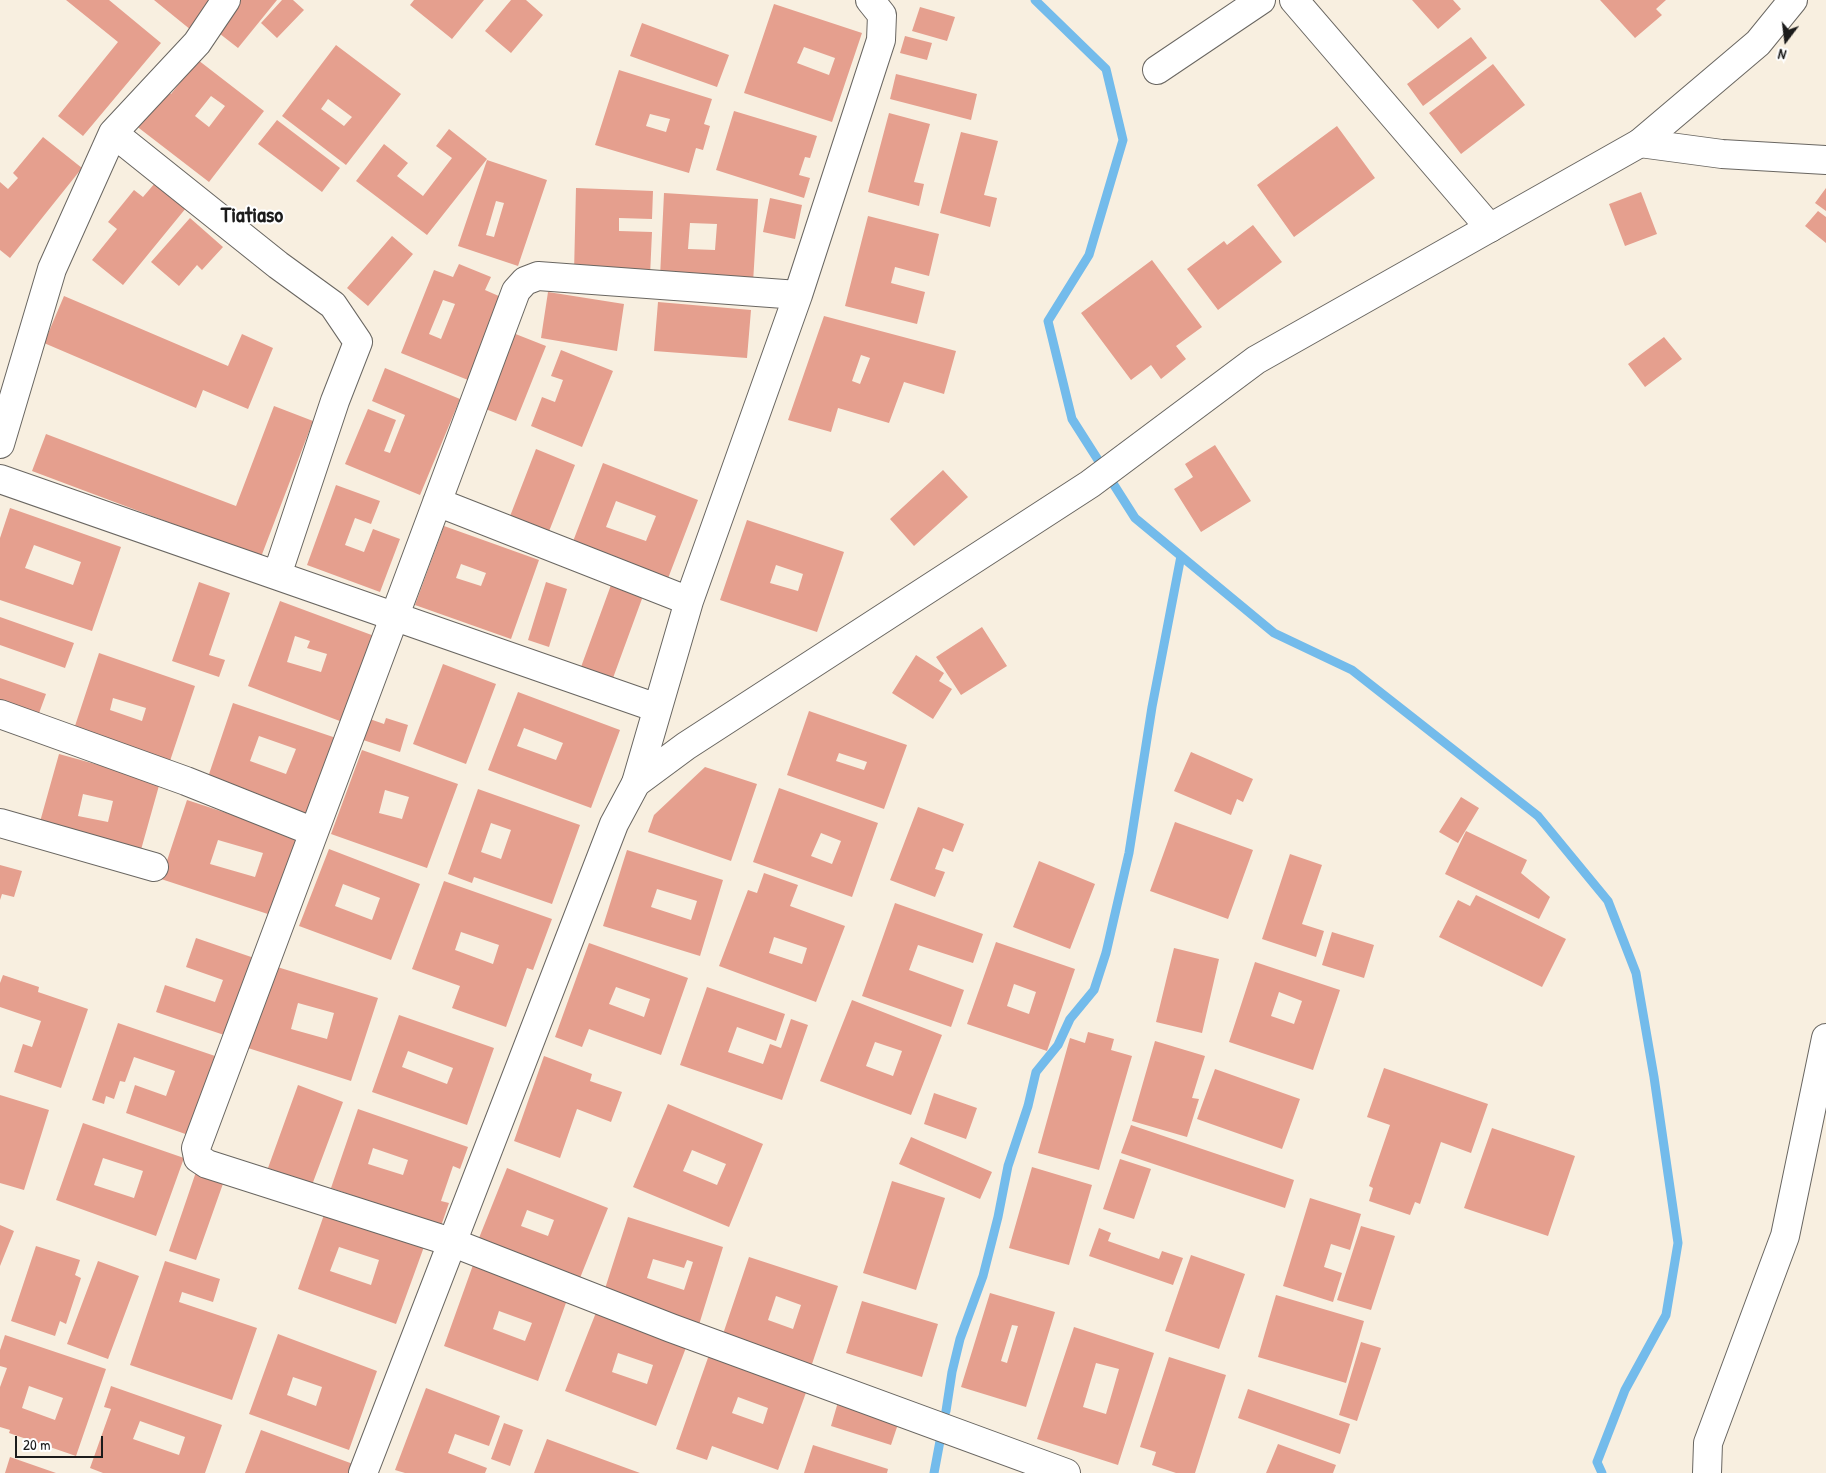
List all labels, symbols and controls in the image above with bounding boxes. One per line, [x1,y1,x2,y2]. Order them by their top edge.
north arrow [1761,15,1811,65]
text: N [1776,45,1788,65]
district label: Tiatiaso [221,203,283,229]
scale bar [18,1426,105,1458]
text: 20 m [23,1434,50,1455]

